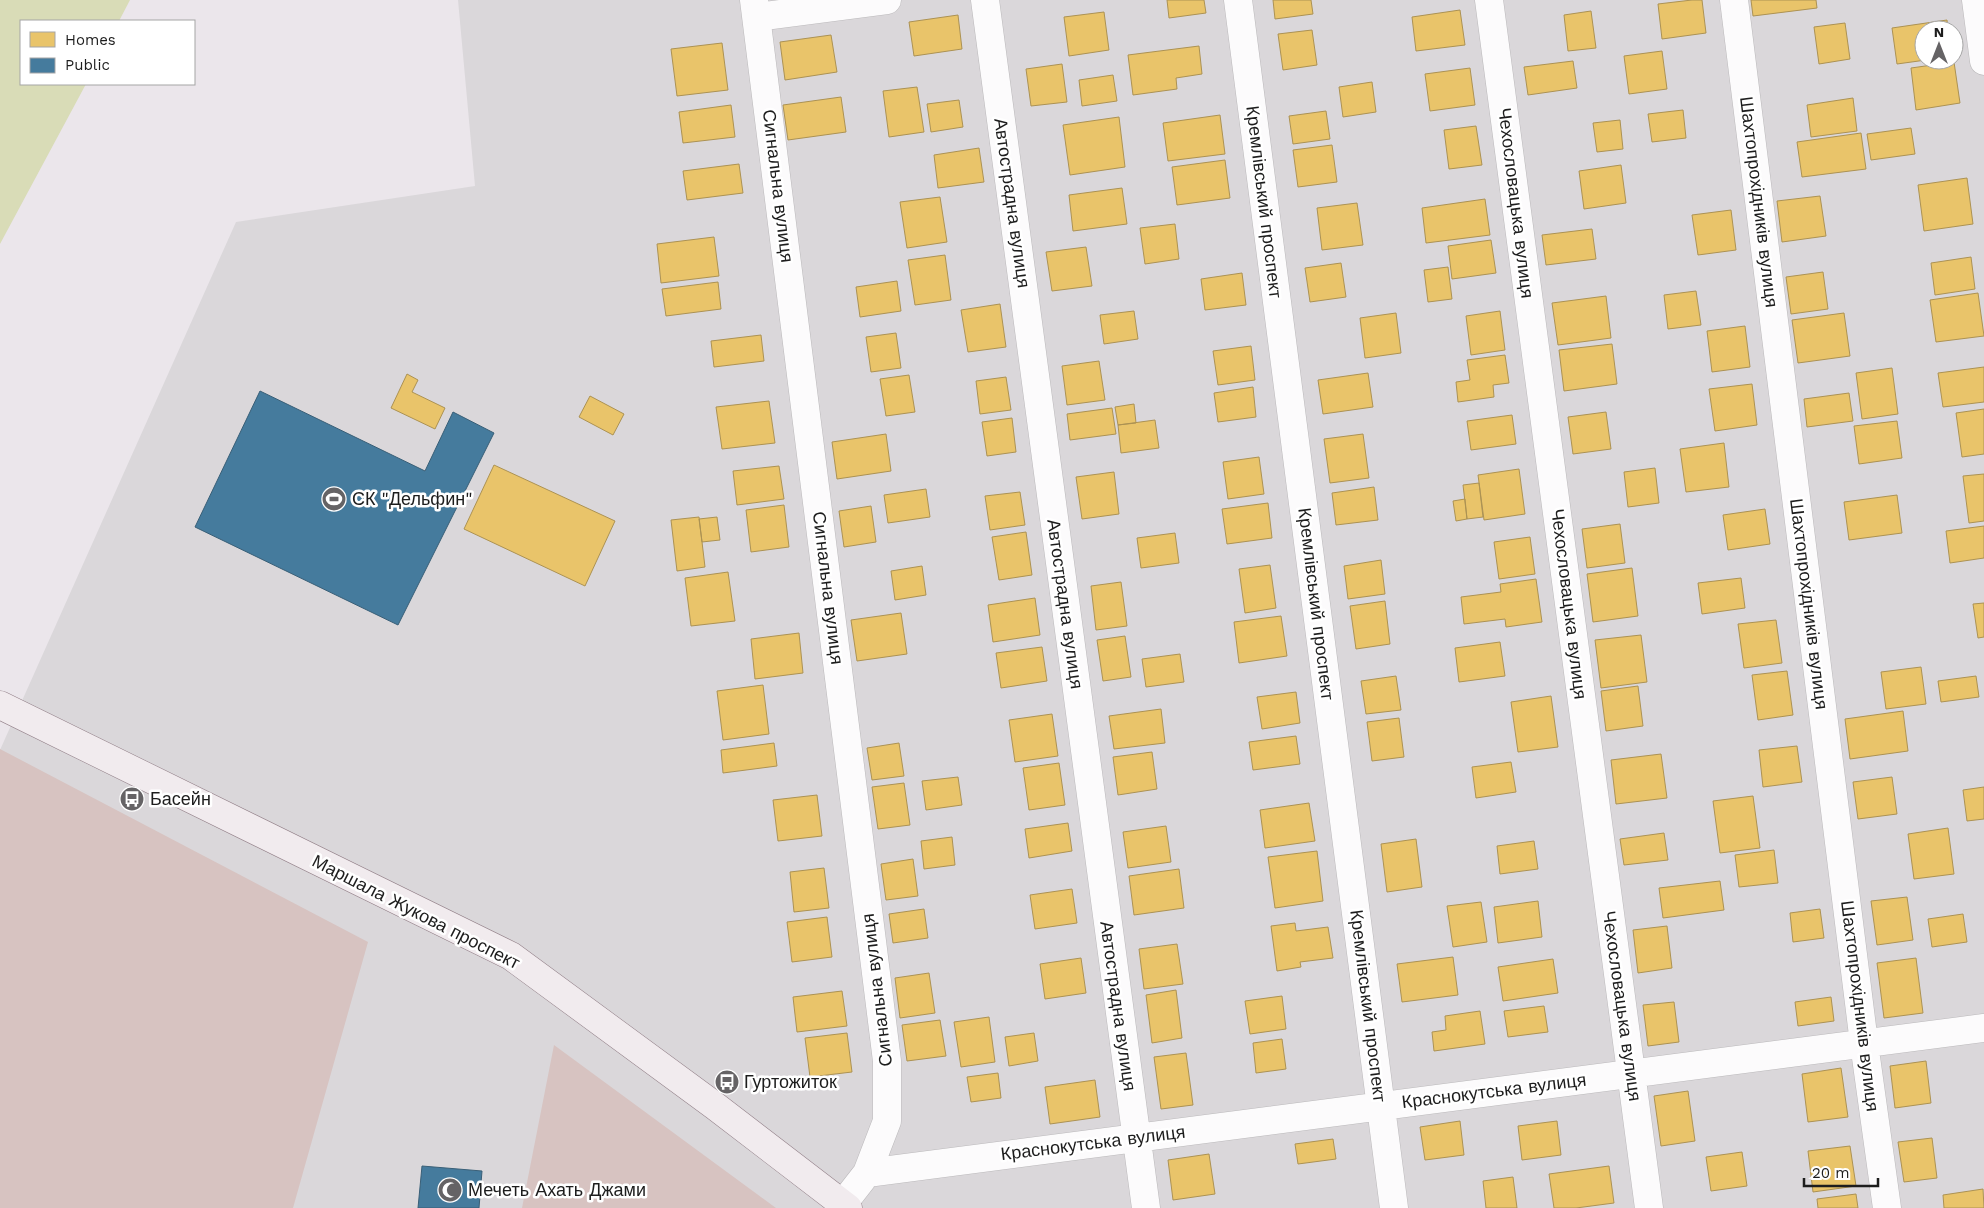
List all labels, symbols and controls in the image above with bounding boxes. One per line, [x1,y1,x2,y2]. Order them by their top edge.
legend [20,20,195,85]
north arrow [1914,20,1964,70]
text: N [1934,24,1944,40]
text: Homes [65,31,116,49]
text: Public [65,56,110,74]
street label: Шахтопрохідників вулиця [1736,95,1783,309]
street label: Кремлівський проспект [1242,104,1287,300]
street label: Чехословацька вулиця [1494,106,1539,300]
street label: Сигнальна вулиця [759,108,798,264]
street label: Автострадна вулиця [990,117,1035,289]
sports icon: СК "Дельфин" [321,486,347,512]
place label: СК "Дельфин" [352,488,472,509]
street label: Шахтопрохідників вулиця [1786,497,1833,711]
street label: Кремлівський проспект [1294,506,1339,702]
street label: Чехословацька вулиця [1547,507,1592,701]
street label: Сигнальна вулиця [809,510,848,666]
street label: Автострадна вулиця [1043,518,1088,690]
bus stop icon: Басейн [119,786,145,812]
place label: Басейн [150,788,211,809]
street label: Маршала Жукова проспект [309,850,524,973]
street label: Шахтопрохідників вулиця [1837,899,1884,1113]
street label: Кремлівський проспект [1346,908,1391,1104]
street label: Чехословацька вулиця [1599,909,1646,1102]
street label: Сигнальна вулиця [857,912,896,1068]
street label: Автострадна вулиця [1096,920,1141,1092]
bus stop icon: Гуртожиток [714,1069,740,1095]
street label: Краснокутська вулиця [1400,1069,1587,1112]
place label: Гуртожиток [744,1071,837,1092]
street label: Краснокутська вулиця [999,1121,1186,1164]
scale bar [1804,1156,1878,1188]
text: 20 m [1812,1164,1850,1182]
mosque icon: Мечеть Ахать Джами [437,1177,463,1203]
place label: Мечеть Ахать Джами [468,1179,646,1200]

